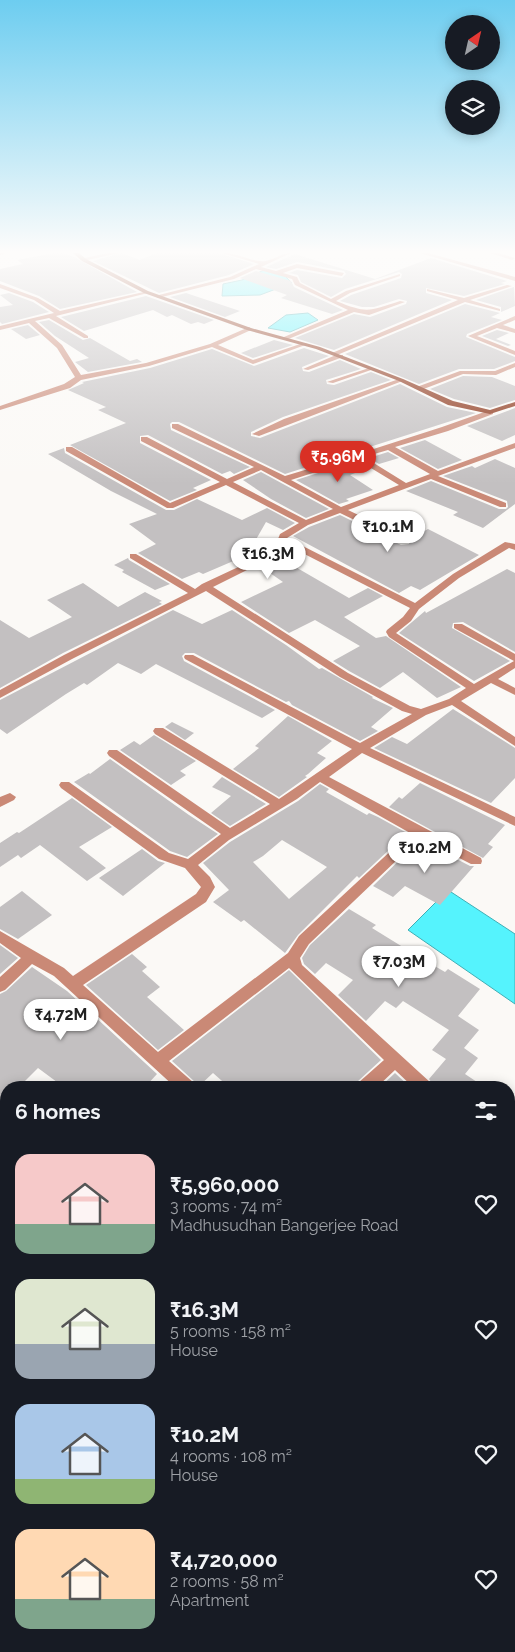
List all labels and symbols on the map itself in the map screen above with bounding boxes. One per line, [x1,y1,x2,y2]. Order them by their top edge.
north arrow [445,15,500,70]
pin: ₹5.96M [297,440,379,483]
pin: ₹10.1M [347,510,429,553]
pin: ₹16.3M [227,538,309,580]
pin: ₹10.2M [384,832,466,874]
pin: ₹7.03M [358,946,440,988]
pin: ₹4.72M [20,998,102,1041]

